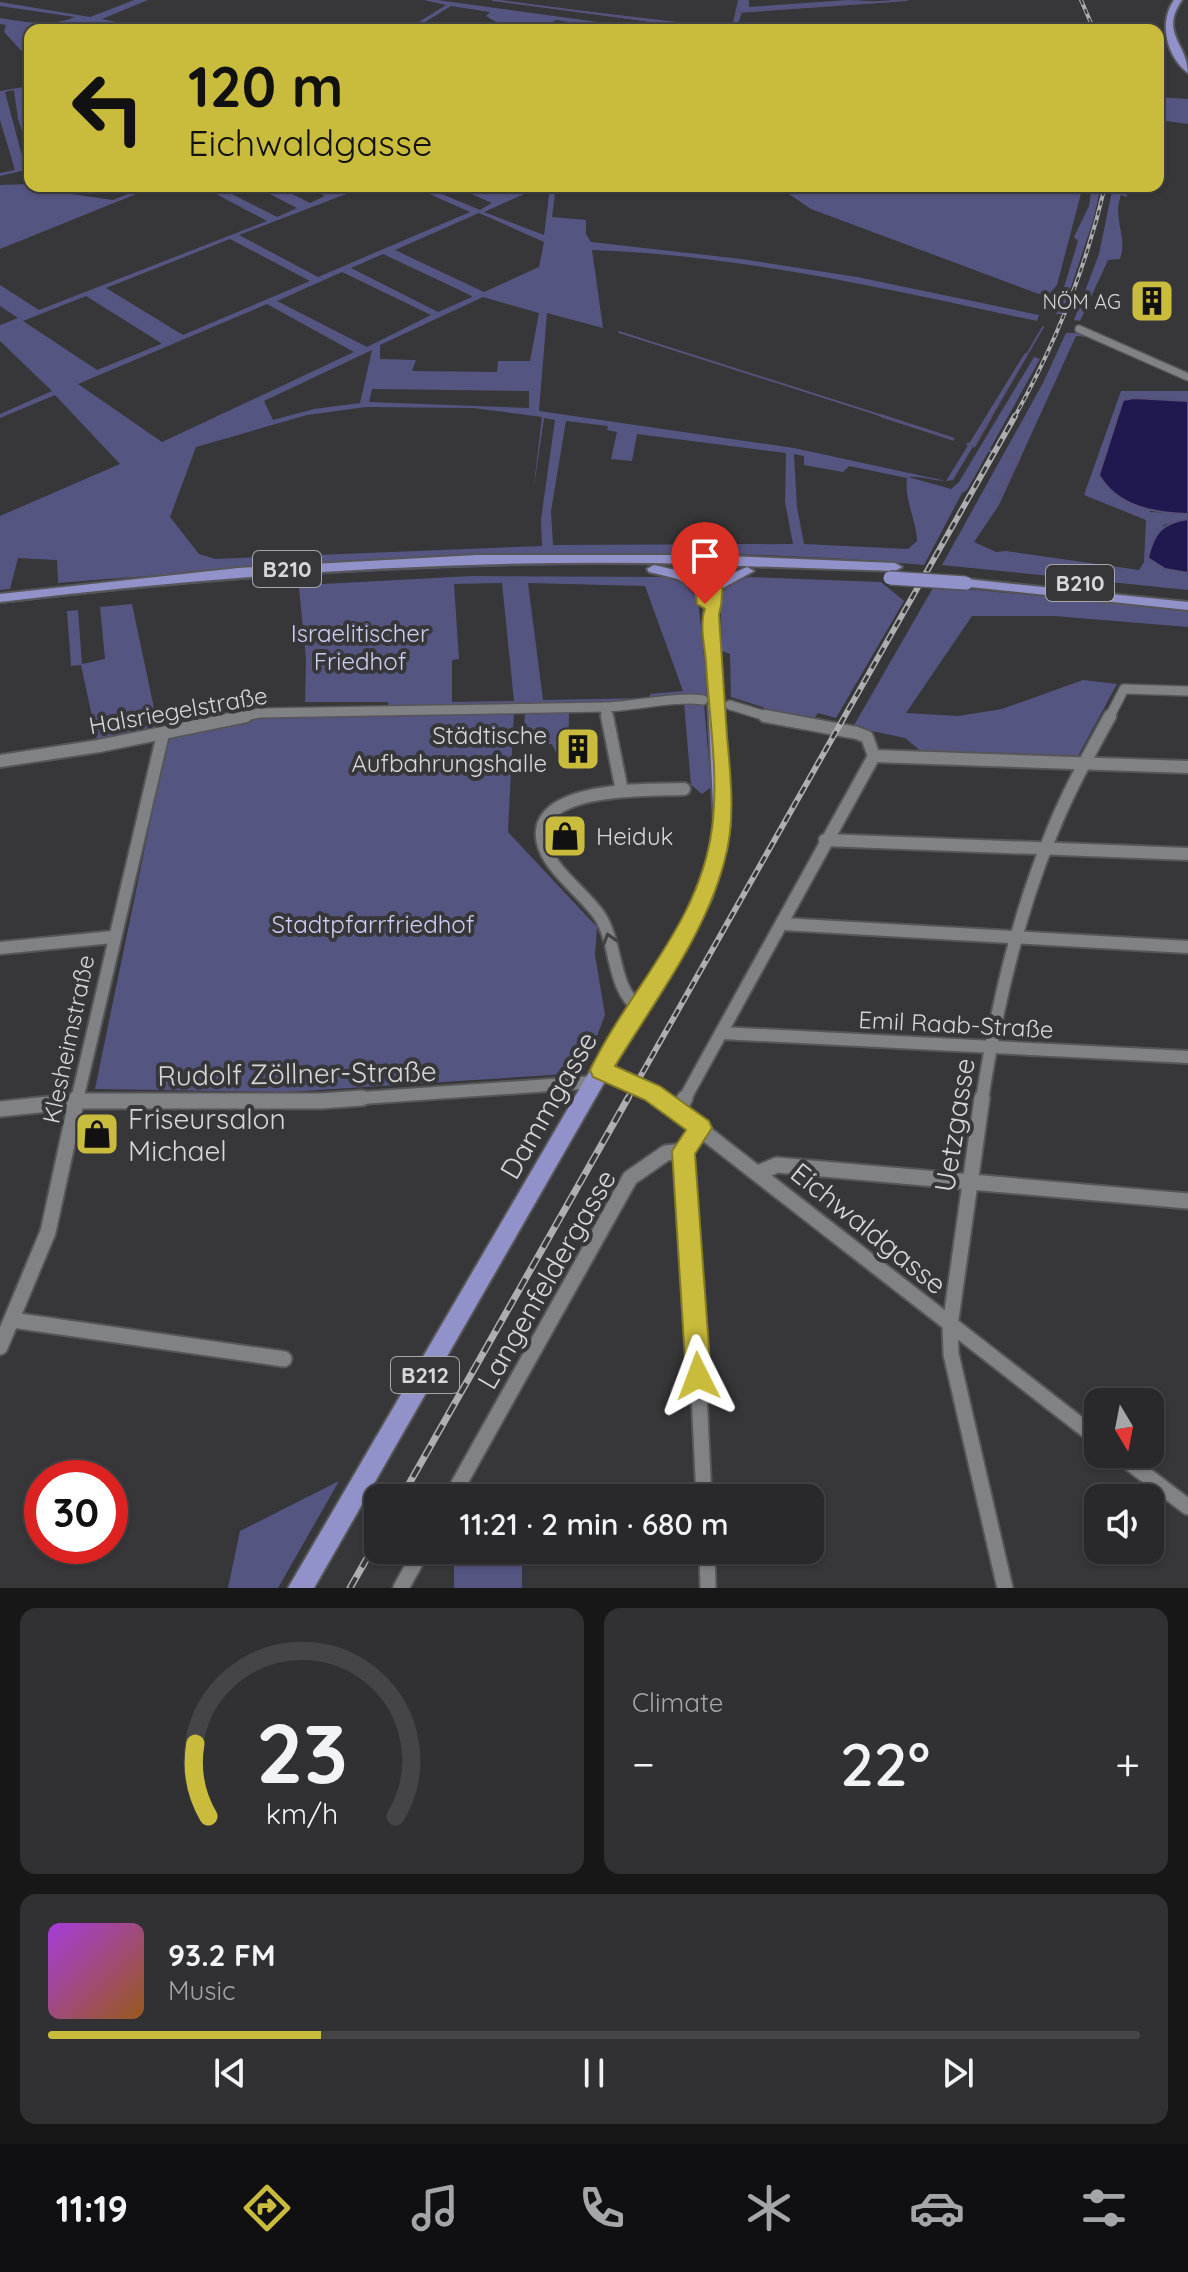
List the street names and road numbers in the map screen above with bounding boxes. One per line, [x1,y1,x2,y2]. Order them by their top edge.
road number: B210 [253,551,321,587]
road number: B210 [1046,565,1114,601]
street label: Halsriegelstraße [86,680,270,740]
street label: Klesheimstraße [35,952,101,1126]
street label: Emil Raab-Straße [858,1004,1054,1044]
street label: Dammgasse [492,1025,604,1185]
street label: Rudolf Zöllner-Straße [157,1053,437,1093]
street label: Uetzgasse [926,1056,982,1194]
street label: Eichwaldgasse [784,1155,954,1301]
street label: Langenfeldergasse [469,1163,623,1395]
road number: B212 [391,1357,459,1393]

